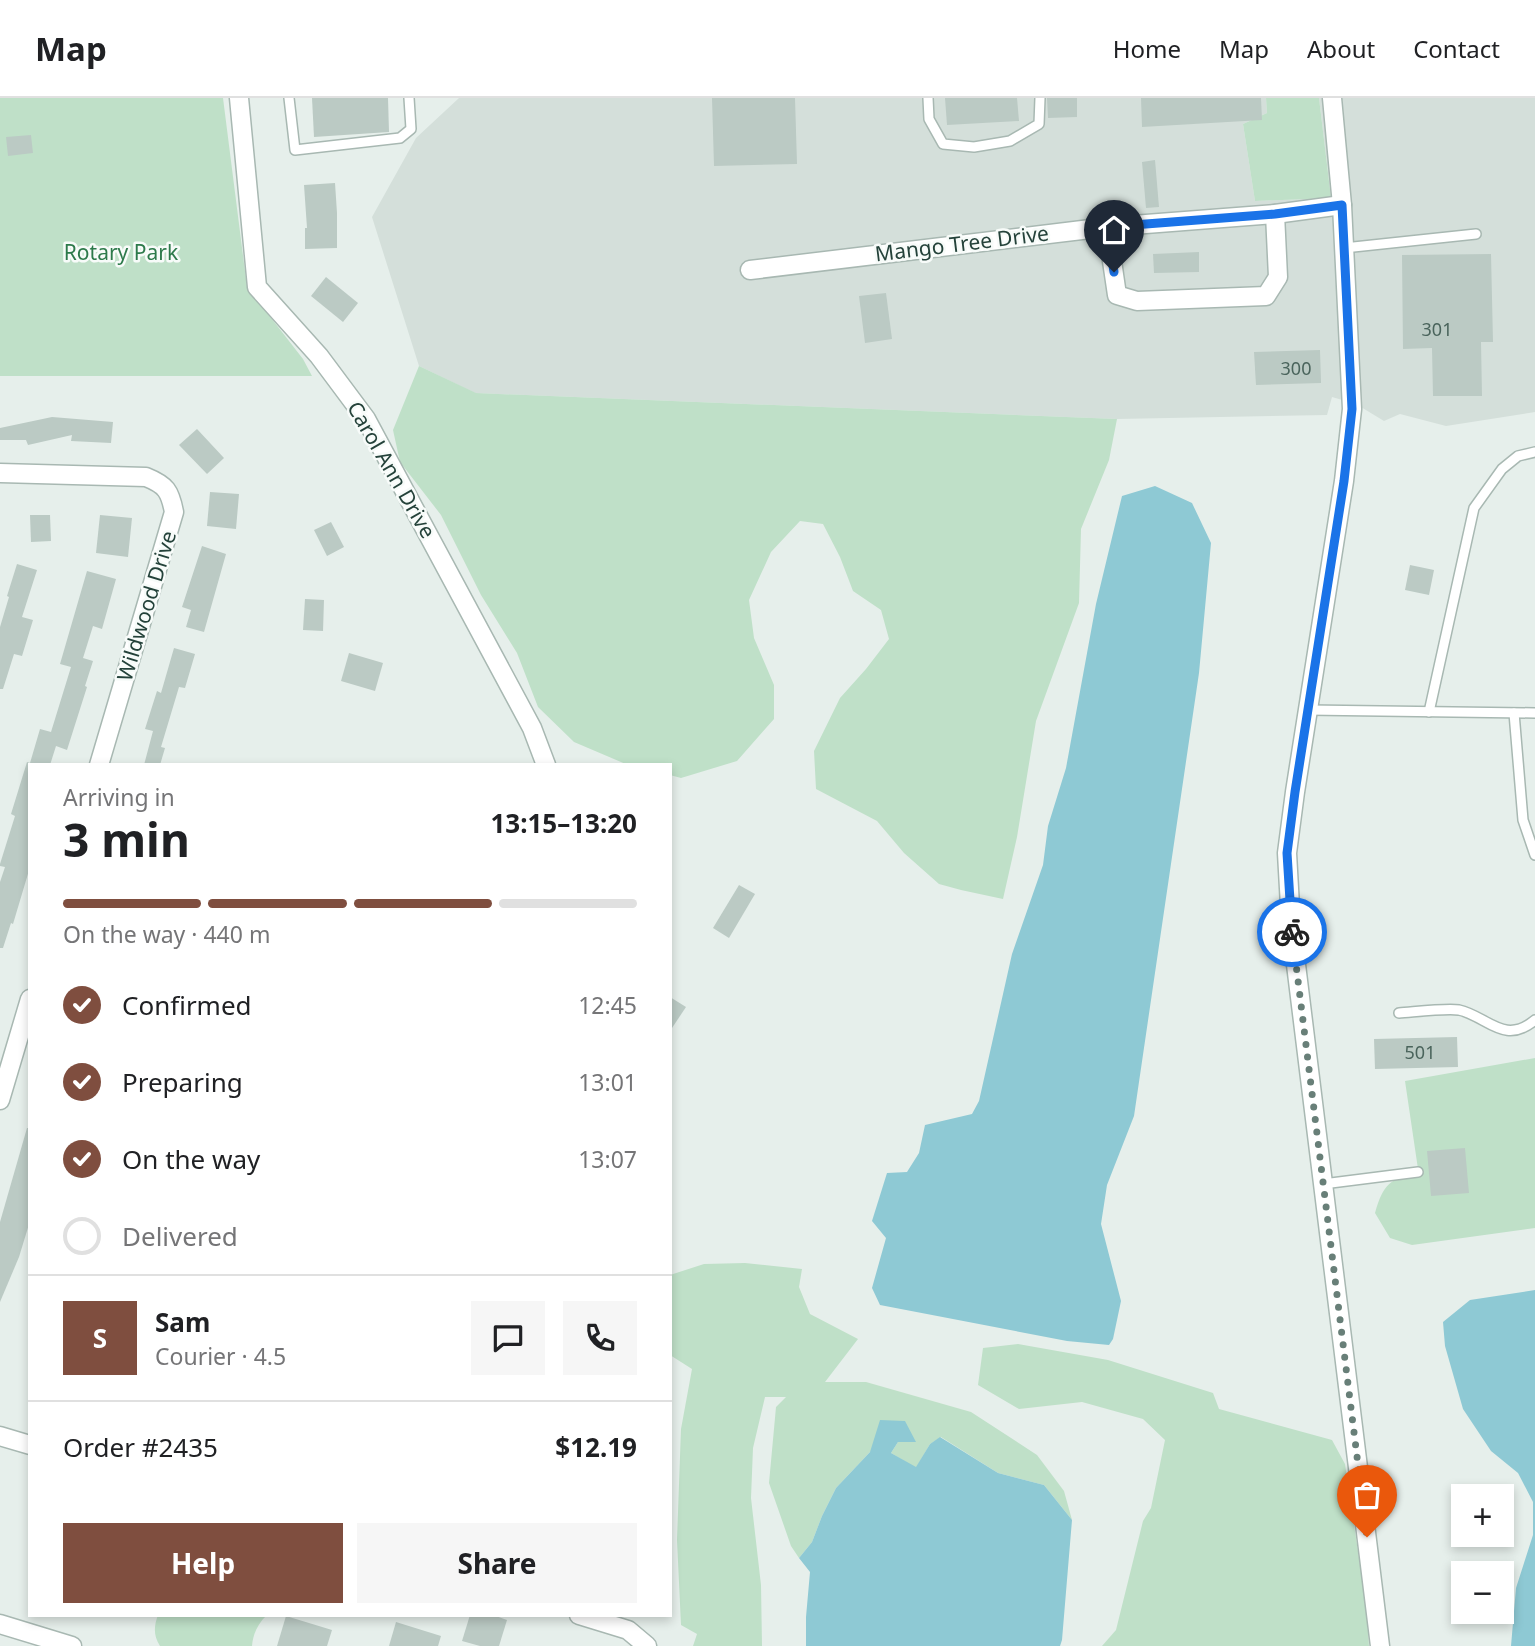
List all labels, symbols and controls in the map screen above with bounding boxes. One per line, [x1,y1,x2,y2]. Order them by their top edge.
text: Map [35,26,107,71]
text: Home [1113,32,1181,65]
text: Map [1219,32,1269,65]
text: About [1307,32,1375,65]
text: Contact [1413,32,1500,65]
pin [1084,200,1144,272]
icon: home [1095,211,1133,249]
street label: Mango Tree Drive [873,218,1050,268]
park label: Rotary Park [64,238,179,266]
house number: 301 [1422,317,1452,341]
house number: 300 [1281,356,1311,380]
street label: Carol Ann Drive [341,396,442,543]
street label: Wildwood Drive [110,527,182,684]
text: Arriving in [63,781,175,813]
text: 13:15–13:20 [490,805,637,841]
text: 3 min [63,808,190,870]
courier [1257,897,1327,967]
icon: bike [1273,913,1311,951]
text: On the way · 440 m [63,918,270,950]
icon: check [63,986,101,1024]
text: Confirmed [122,987,252,1023]
text: 12:45 [578,989,637,1021]
house number: 501 [1405,1040,1435,1064]
icon: check [63,1063,101,1101]
text: Preparing [122,1064,243,1100]
text: 13:01 [578,1066,637,1098]
icon: check [63,1140,101,1178]
text: On the way [122,1141,260,1177]
text: 13:07 [578,1143,637,1175]
text: Delivered [122,1218,238,1254]
button: chat [471,1301,545,1375]
button: phone [563,1301,637,1375]
text: Sam [155,1304,210,1340]
text: S [93,1320,107,1356]
text: Courier · 4.5 [155,1340,286,1372]
text: Order #2435 [63,1429,218,1465]
text: $12.19 [555,1429,637,1465]
pin [1337,1465,1397,1537]
icon: bag [1348,1476,1386,1514]
map controls [1451,1484,1514,1624]
button: + [1451,1484,1514,1547]
button: Help [63,1523,343,1603]
button: Share [357,1523,637,1603]
button: − [1451,1561,1514,1624]

